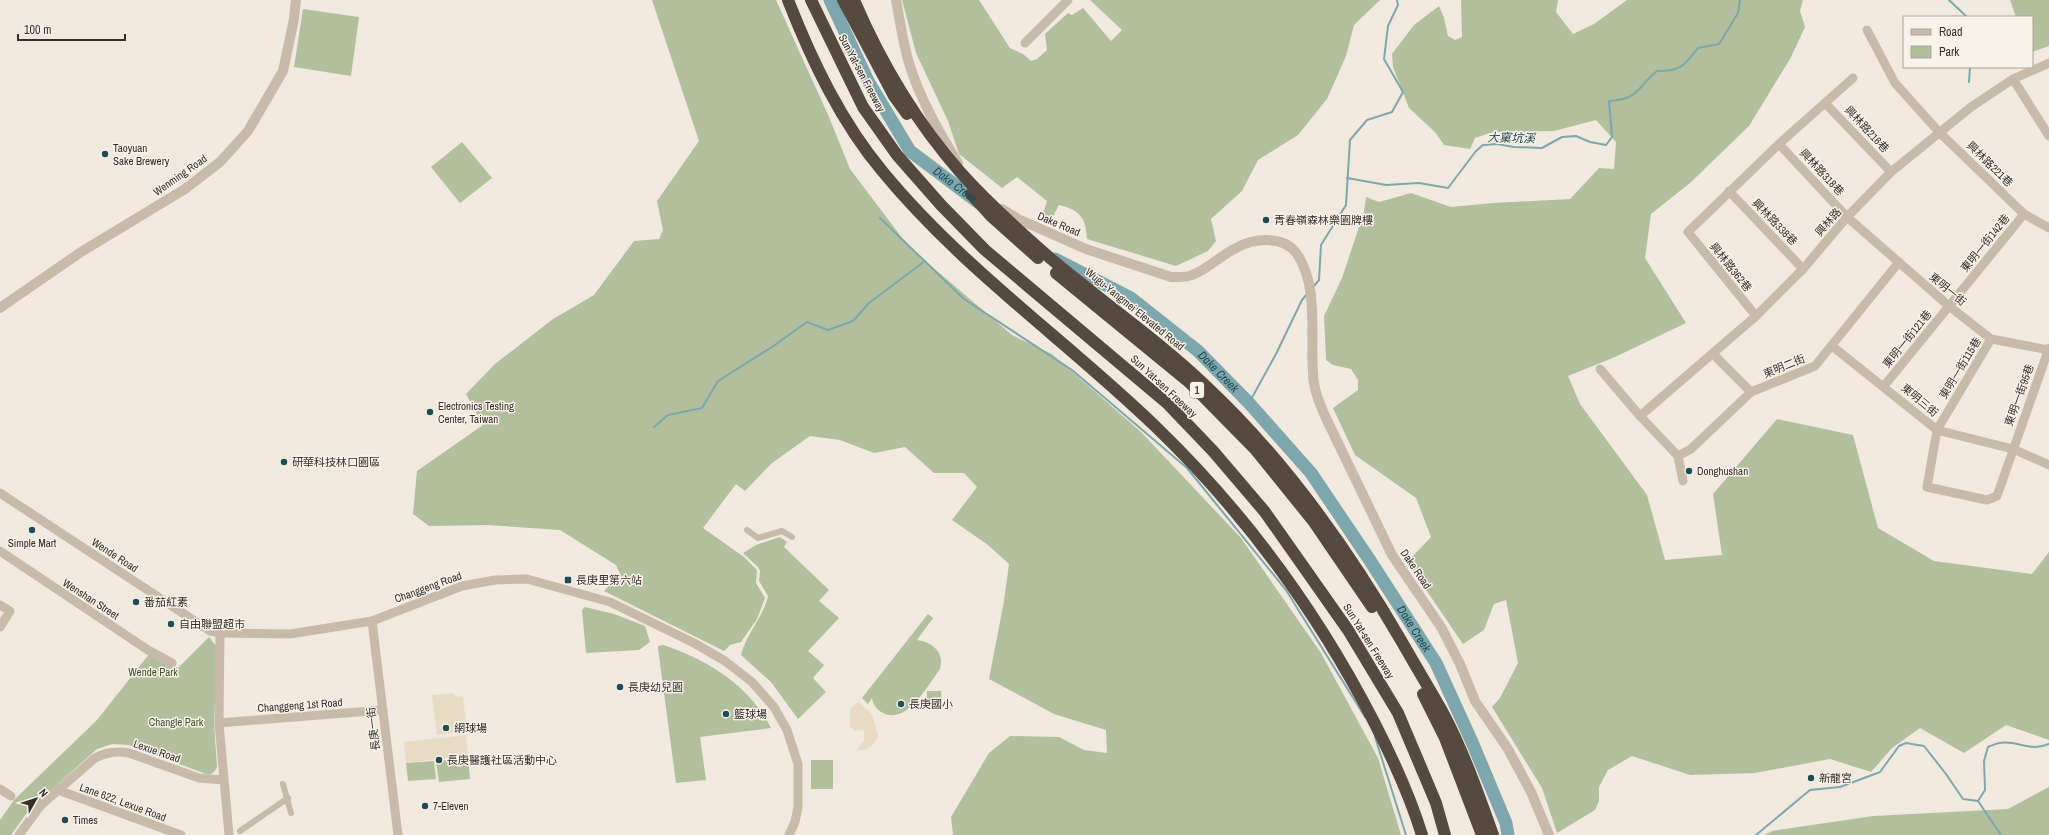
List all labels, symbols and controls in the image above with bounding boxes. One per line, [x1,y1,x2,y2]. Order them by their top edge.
scale bar [18,16,125,42]
legend [1903,16,2033,68]
text: 100 m [24,22,51,38]
text: Road [1939,24,1963,40]
street label: Sun Yat-sen Freeway [836,32,889,115]
text: Park [1939,44,1959,60]
street label: 興林路216巷 [1842,103,1892,155]
water label: 大窠坑溪 [1487,130,1537,146]
street label: 興林路221巷 [1964,138,2016,190]
place label: Taoyuan Sake Brewery [113,141,170,168]
street label: 興林路318巷 [1797,146,1847,198]
marker: Taoyuan Sake Brewery [100,149,110,159]
street label: Wenming Road [150,151,210,199]
water label: Dake Creek [930,163,982,208]
street label: 興林路338巷 [1749,196,1801,248]
street label: 興林路 [1812,205,1844,239]
street label: Dake Road [1035,209,1083,239]
street label: 東明一街142巷 [1958,211,2012,275]
place label: 青春嶺森林樂園牌樓 [1274,213,1373,227]
marker: 青春嶺森林樂園牌樓 [1261,215,1271,225]
street label: 興林路362巷 [1707,240,1755,294]
street label: Wugu-Yangmei Elevated Road [1083,265,1187,353]
street label: 東明一街 [1927,269,1969,309]
street label: 東明一街121巷 [1880,307,1934,371]
street label: 東明一街115巷 [1936,335,1984,401]
water label: Dake Creek [1194,348,1243,397]
street label: 東明二街 [1761,351,1807,381]
street label: Sun Yat-sen Freeway [1128,352,1201,421]
street label: 東明一街95巷 [2001,362,2037,428]
street label: 東明三街 [1899,380,1941,420]
road number: 1 [1190,382,1204,398]
place label: Electronics Testing Center, Taiwan [438,399,514,426]
marker: Electronics Testing Center, Taiwan [425,407,435,417]
place label: 研華科技林口園區 [292,455,380,469]
marker: 研華科技林口園區 [279,457,289,467]
place label: Donghushan [1697,464,1748,478]
marker: Donghushan [1684,466,1694,476]
marker: Simple Mart [27,525,37,535]
street label: Wende Road [89,535,141,575]
place label: Simple Mart [8,536,57,550]
street label: Dake Road [1398,546,1434,592]
street label: Changgeng Road [392,568,464,606]
place label: 長庚里第六站 [576,573,642,587]
marker: 長庚里第六站 [563,575,573,585]
street label: Wenshan Street [60,576,122,623]
place label: 番茄紅素 [144,595,188,609]
marker: 番茄紅素 [131,597,141,607]
street label: Sun Yat-sen Freeway [1340,601,1398,682]
water label: Dake Creek [1393,603,1435,656]
place label: 自由聯盟超市 [179,617,245,631]
marker: 自由聯盟超市 [166,619,176,629]
park label: Wende Park [128,665,178,679]
place label: 長庚幼兒園 [628,680,683,694]
marker: 長庚幼兒園 [615,682,625,692]
street label: Changgeng 1st Road [257,695,343,715]
place label: 長庚國小 [909,697,953,711]
marker: 長庚國小 [896,699,906,709]
street label: 長庚一街 [363,706,383,752]
place label: 籃球場 [734,707,767,721]
marker: 籃球場 [721,709,731,719]
park label: Changle Park [149,715,204,729]
place label: 網球場 [454,721,487,735]
marker: 網球場 [441,723,451,733]
street label: Lexue Road [132,736,182,766]
place label: 長庚醫護社區活動中心 [447,753,557,767]
marker: 長庚醫護社區活動中心 [434,755,444,765]
place label: 新龍宮 [1819,771,1852,785]
marker: 新龍宮 [1806,773,1816,783]
north arrow [16,779,56,819]
street label: Lane 622, Lexue Road [78,780,168,824]
text: N [36,786,51,800]
place label: 7-Eleven [433,799,469,813]
marker: 7-Eleven [420,801,430,811]
place label: Times [73,813,98,827]
marker: Times [60,815,70,825]

